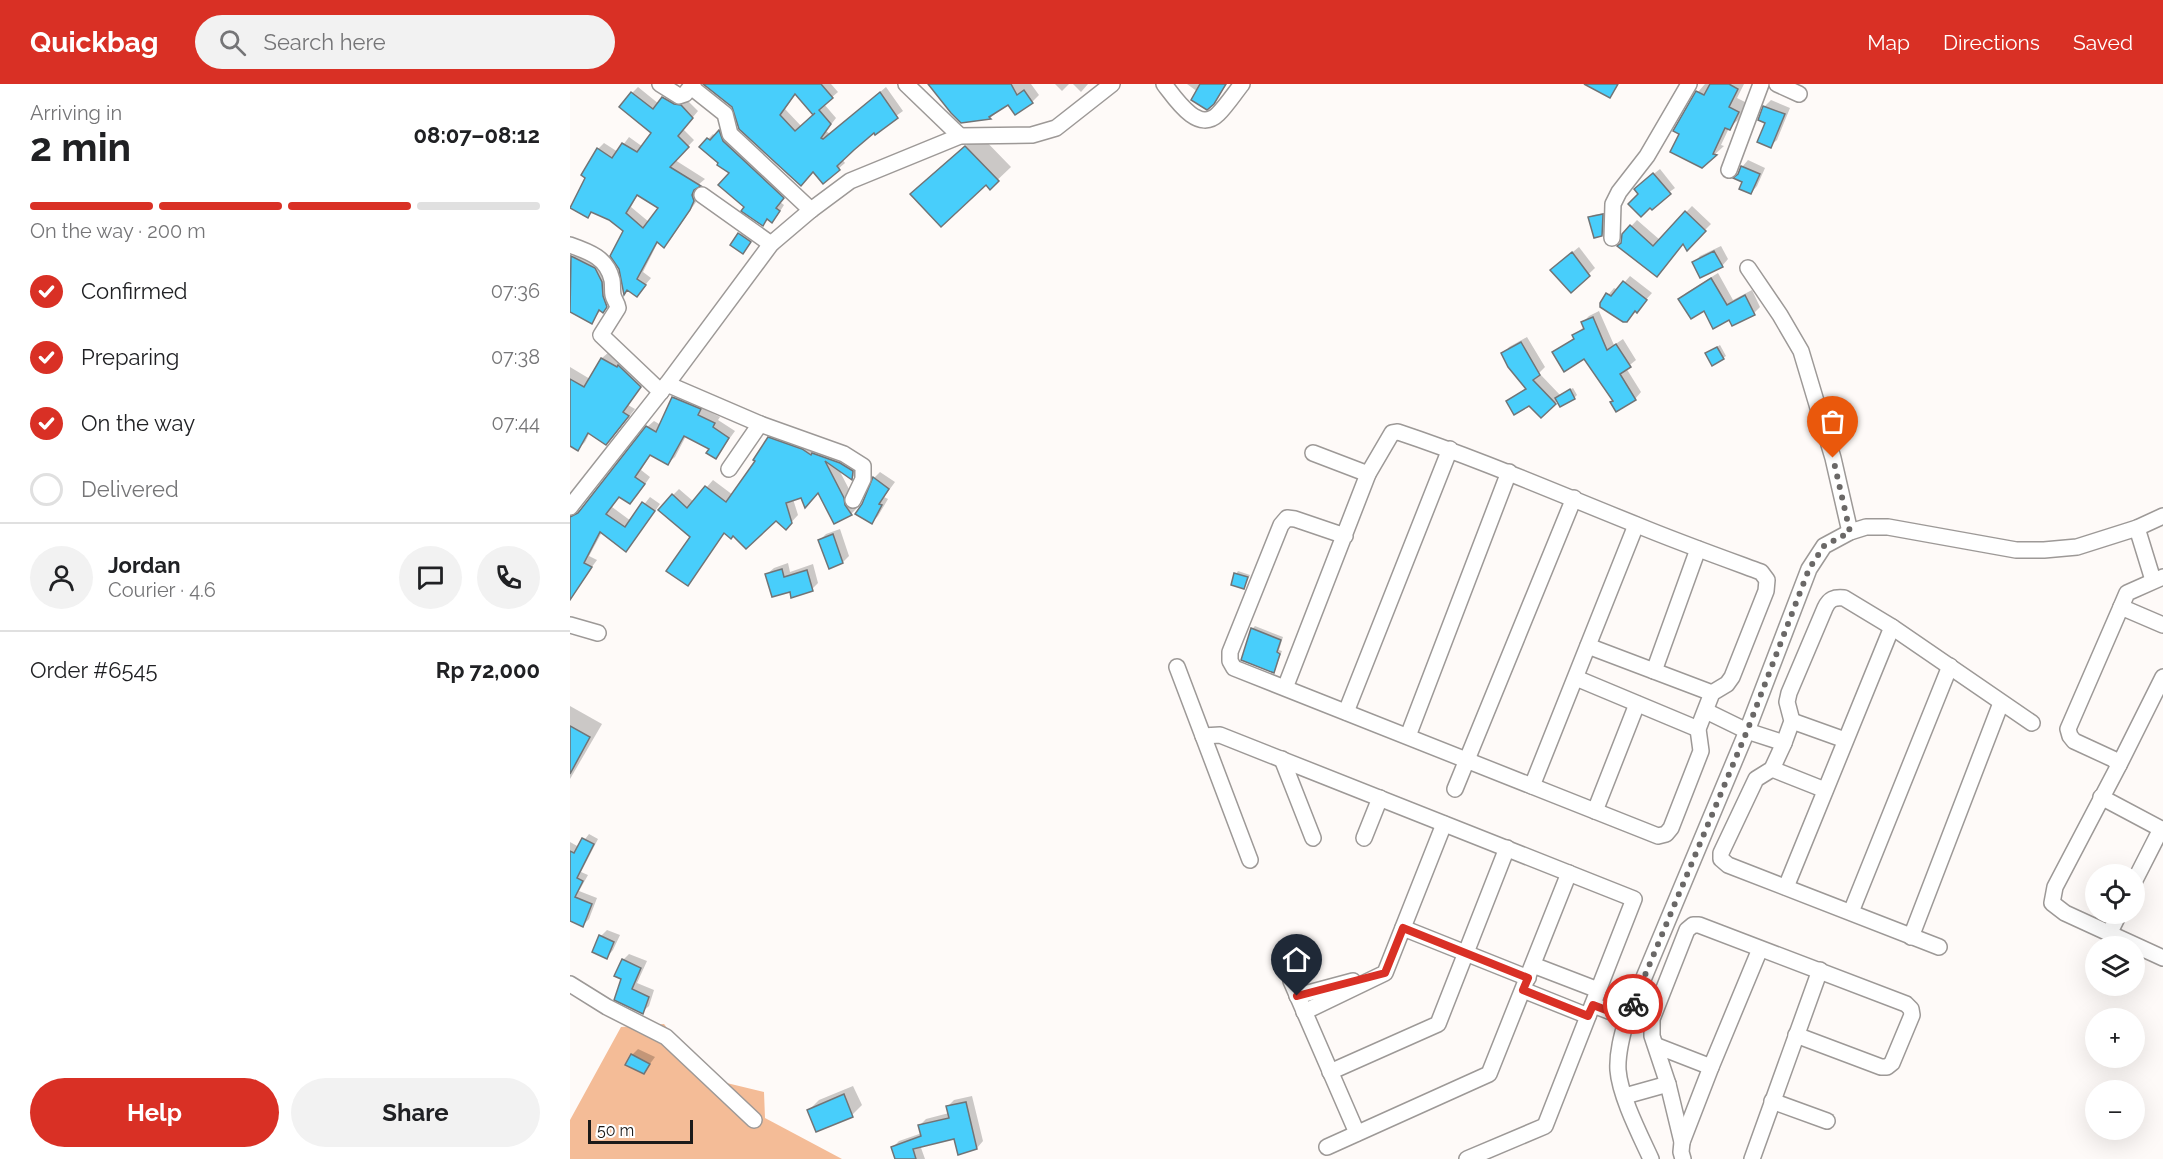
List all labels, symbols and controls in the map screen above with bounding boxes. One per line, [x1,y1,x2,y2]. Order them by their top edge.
search box [195,15,615,69]
text: Quickbag [30,26,159,59]
icon: search [216,26,249,59]
text: Search here [264,29,386,55]
text: Map [1867,30,1910,55]
text: Directions [1943,30,2040,55]
text: Saved [2073,30,2133,55]
text: Arriving in [30,101,122,125]
text: 08:07–08:12 [414,122,540,148]
text: 2 min [30,124,131,170]
text: On the way · 200 m [30,219,206,243]
icon: check [30,275,63,308]
text: Confirmed [81,278,188,304]
text: 07:36 [491,279,540,303]
icon: check [30,341,63,374]
text: Preparing [81,344,179,370]
text: 07:38 [491,345,540,369]
pin [1807,396,1858,458]
icon: bag [1816,405,1849,438]
icon: check [30,407,63,440]
text: On the way [81,410,195,436]
text: 07:44 [492,411,540,435]
text: Delivered [81,476,179,502]
button: person [30,546,93,609]
button: chat [399,546,462,609]
button: phone [477,546,540,609]
text: Jordan [108,552,180,578]
text: Courier · 4.6 [108,578,216,602]
text: Order #6545 [30,657,158,683]
text: Rp 72,000 [436,657,540,683]
map controls [2085,864,2145,1140]
button: locate [2085,864,2145,924]
pin [1271,934,1322,996]
button: layers [2085,936,2145,996]
icon: home [1280,943,1313,976]
courier [1603,974,1663,1034]
icon: bike [1617,988,1650,1021]
button: + [2085,1008,2145,1068]
button: Help [30,1078,279,1147]
button: Share [291,1078,540,1147]
button: − [2085,1080,2145,1140]
scale bar [588,1117,693,1144]
text: 50 m [597,1121,634,1140]

